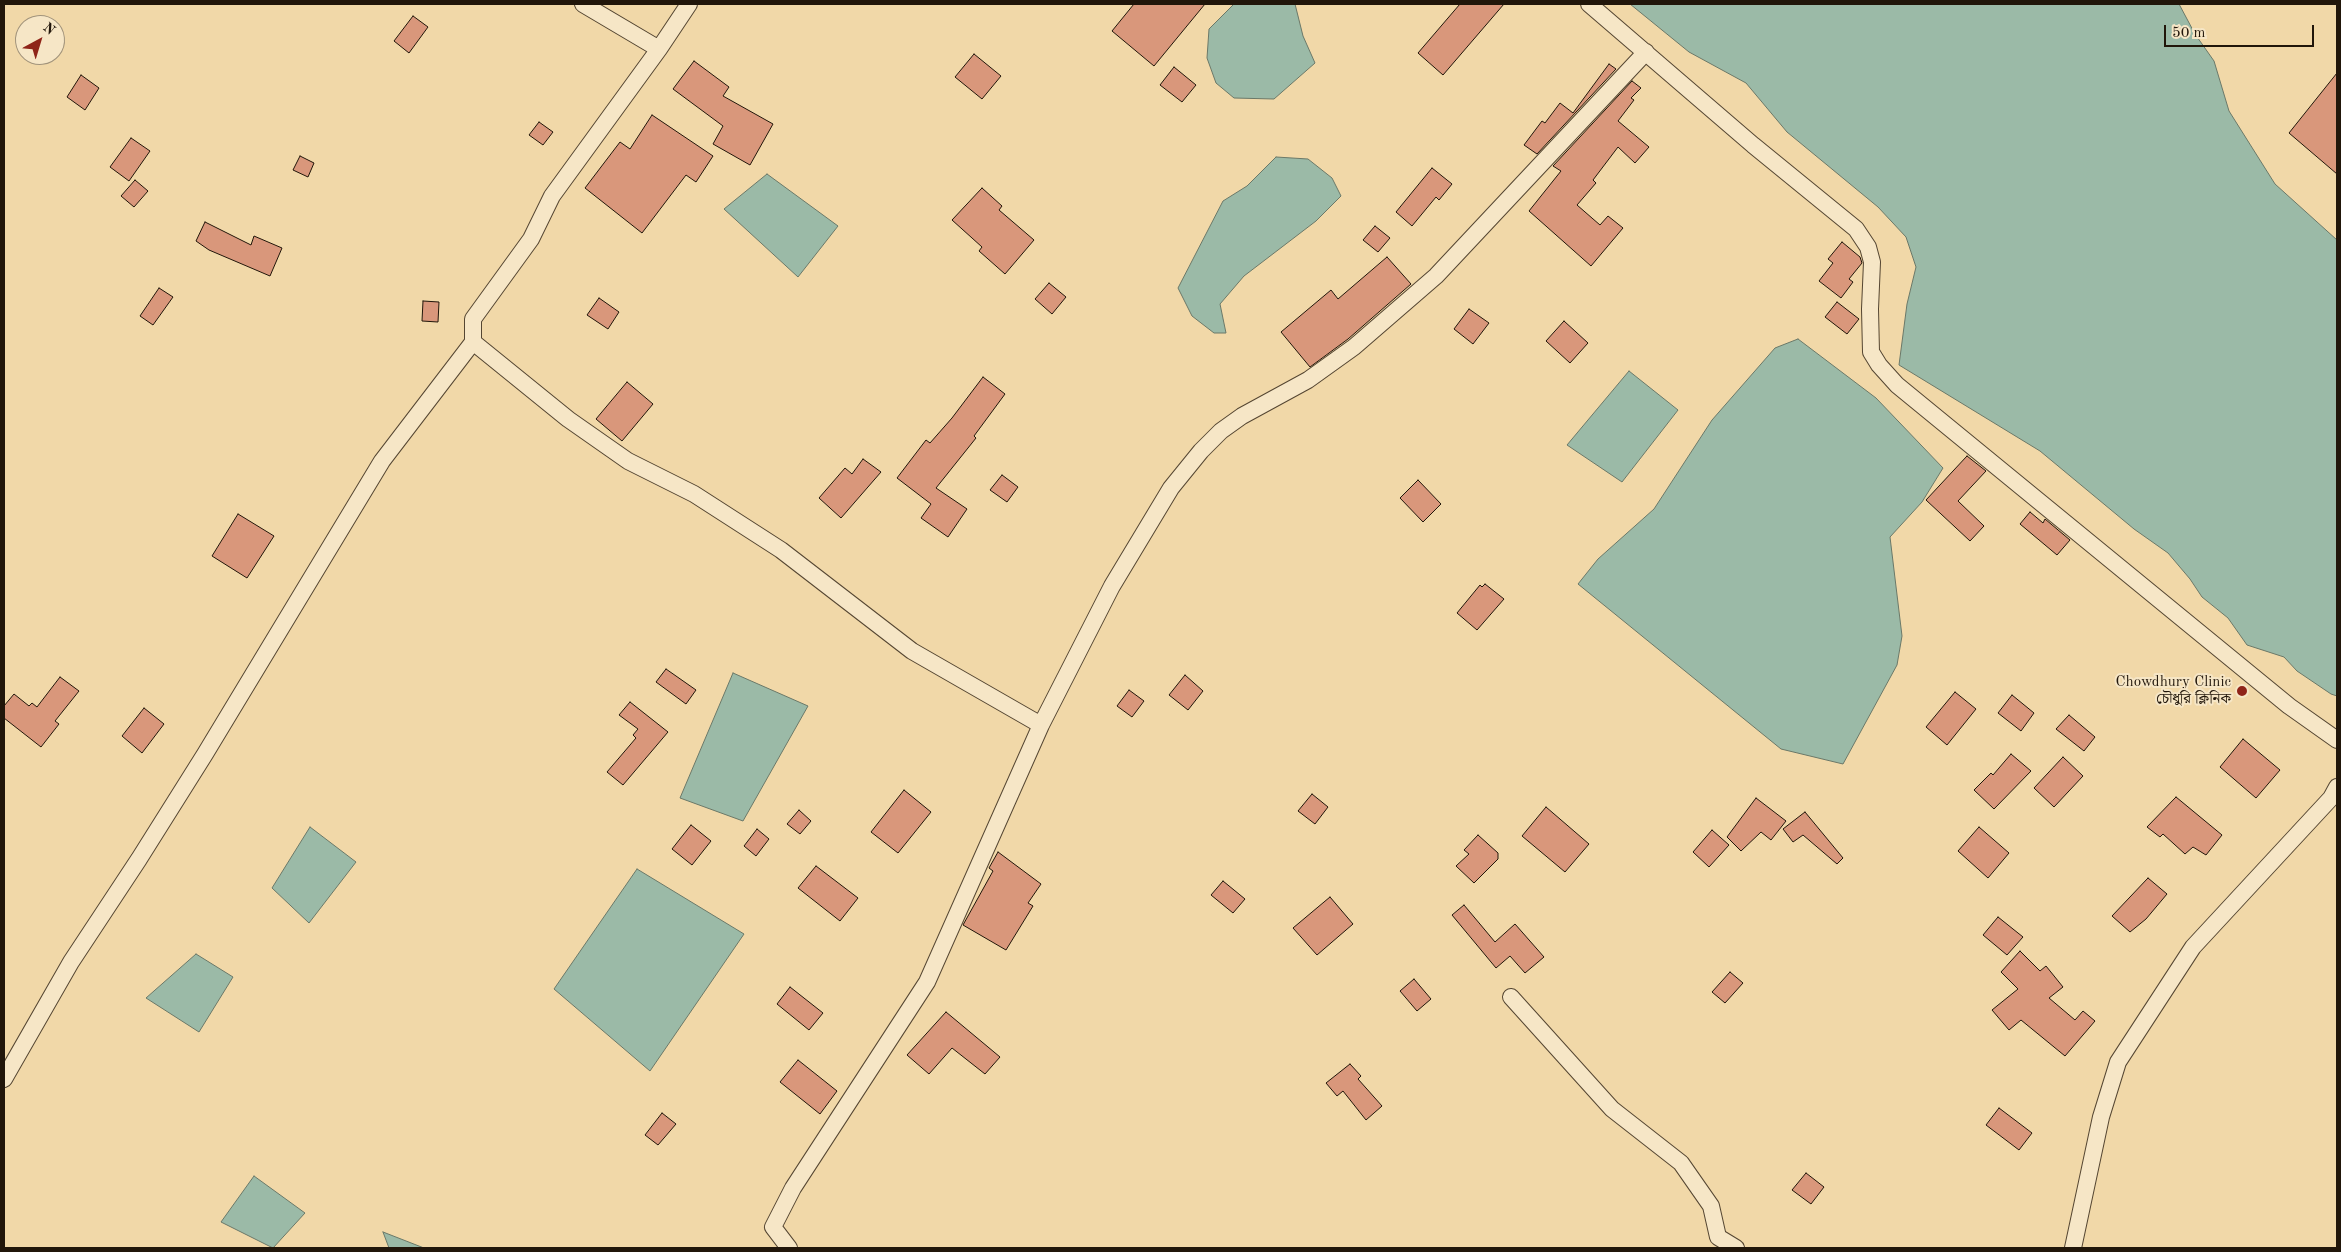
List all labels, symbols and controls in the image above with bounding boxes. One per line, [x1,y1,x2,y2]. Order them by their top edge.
north arrow [15,15,65,65]
scale bar [2166,15,2316,47]
text: N [40,20,57,38]
text: 50 m [2172,26,2206,41]
place label: Chowdhury Clinic চৌধুরি ক্লিনিক [2116,673,2231,708]
marker: Chowdhury Clinic চৌধুরি ক্লিনিক [2235,684,2249,698]

